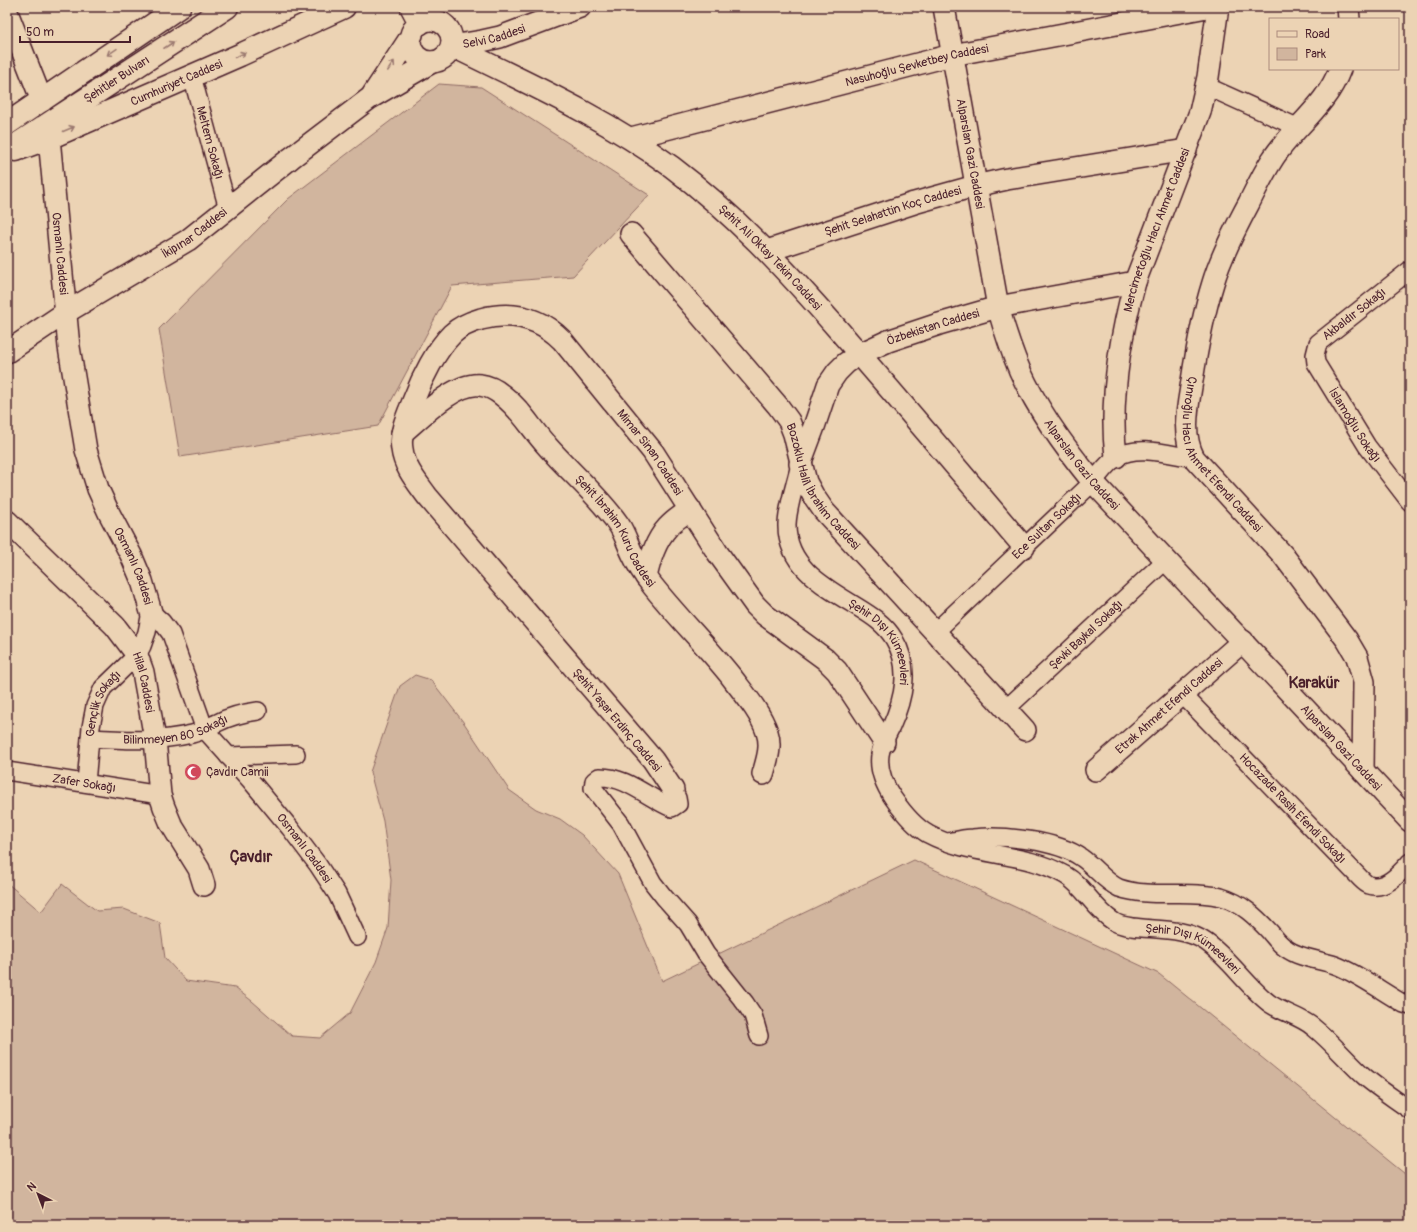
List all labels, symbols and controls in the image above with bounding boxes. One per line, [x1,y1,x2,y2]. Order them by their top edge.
scale bar [20,18,130,44]
legend [1269,18,1399,70]
street label: Selvi Caddesi [462,21,527,52]
text: 50 m [26,25,54,40]
text: Road [1305,27,1330,42]
one-way arrow [163,41,174,50]
street label: Nasuhoğlu Şevketbey Caddesi [844,41,990,90]
text: Park [1305,47,1326,62]
one-way arrow [107,48,118,57]
one-way arrow [234,51,246,58]
street label: Şehitler Bulvarı [81,53,153,107]
street label: Cumhuriyet Caddesi [128,57,225,110]
one-way arrow [387,61,395,72]
street label: Alparslan Gazi Caddesi [953,97,987,210]
street label: Meltem Sokağı [193,105,227,181]
one-way arrow [63,125,75,132]
street label: Mercimetoğlu Hacı Ahmet Caddesi [1121,146,1193,314]
street label: Şehit Selahattin Koç Caddesi [823,183,963,240]
street label: Şehit Ali Oktay Tekin Caddesi [715,202,824,313]
street label: İkipınar Caddesi [159,205,230,262]
street label: Osmanlı Caddesi [48,212,71,295]
street label: Akbaldır Sokağı [1319,285,1389,344]
street label: Özbekistan Caddesi [884,306,981,349]
street label: Çınroğlu Hacı Ahmet Efendi Caddesi [1178,375,1265,535]
street label: İslamoğlu Sokağı [1325,385,1384,466]
street label: Mimar Sinan Caddesi [614,407,686,498]
street label: Alparslan Gazi Caddesi [1041,417,1122,513]
street label: Bozoklu Halil İbrahim Caddesi [783,421,863,553]
street label: Şehit İbrahim Kuru Caddesi [571,472,658,590]
street label: Ece Sultan Sokağı [1009,490,1085,563]
street label: Osmanlı Caddesi [110,525,155,606]
street label: Şehir Dışı Kümeevleri [845,596,911,686]
street label: Şevki Baykal Sokağı [1046,597,1126,673]
street label: Hilal Caddesi [128,650,157,714]
street label: Etrak Ahmet Efendi Caddesi [1112,655,1226,758]
street label: Şehit Yaşar Erdinç Caddesi [569,666,664,775]
street label: Gençlik Sokağı [83,668,124,737]
district label: Karakür [1289,673,1340,693]
street label: Alparslan Gazi Caddesi [1297,702,1384,794]
street label: Bilinmeyen 80 Sokağı [123,712,230,748]
street label: Hocazade Rasih Efendi Sokağı [1235,750,1349,867]
mosque icon: Çavdır Camii [183,762,203,782]
place label: Çavdır Camii [206,765,268,780]
street label: Zafer Sokağı [51,771,117,796]
street label: Osmanlı Caddesi [273,811,335,886]
district label: Çavdır [230,847,273,867]
street label: Şehir Dışı Kümeevleri [1145,921,1243,977]
north arrow [18,1174,58,1214]
text: N [25,1179,39,1194]

